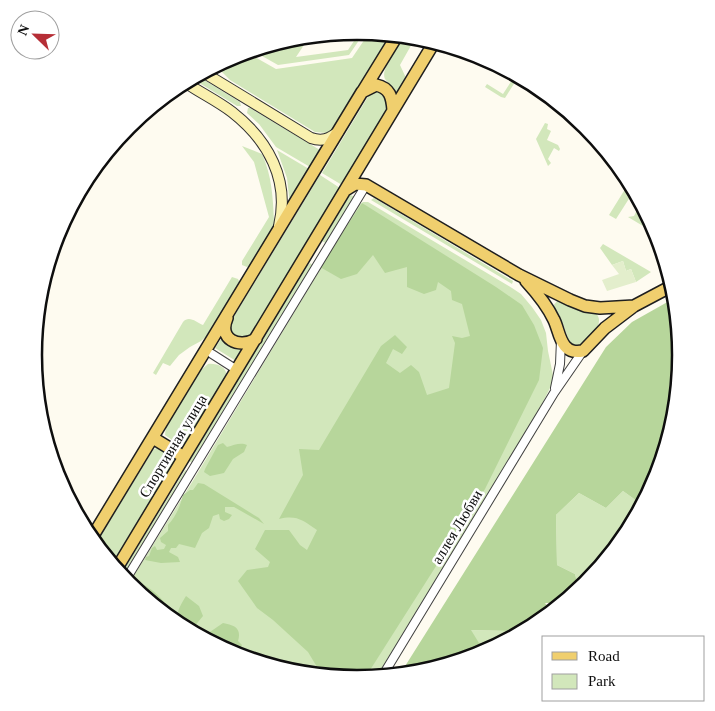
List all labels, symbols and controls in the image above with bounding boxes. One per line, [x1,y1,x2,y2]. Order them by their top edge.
north arrow [10,10,60,60]
text: N [15,23,32,38]
street label: Спортивная улица [136,391,210,500]
street label: аллея Любви [429,487,485,567]
legend [542,636,705,701]
text: Road [588,648,620,664]
text: Park [588,673,616,689]

